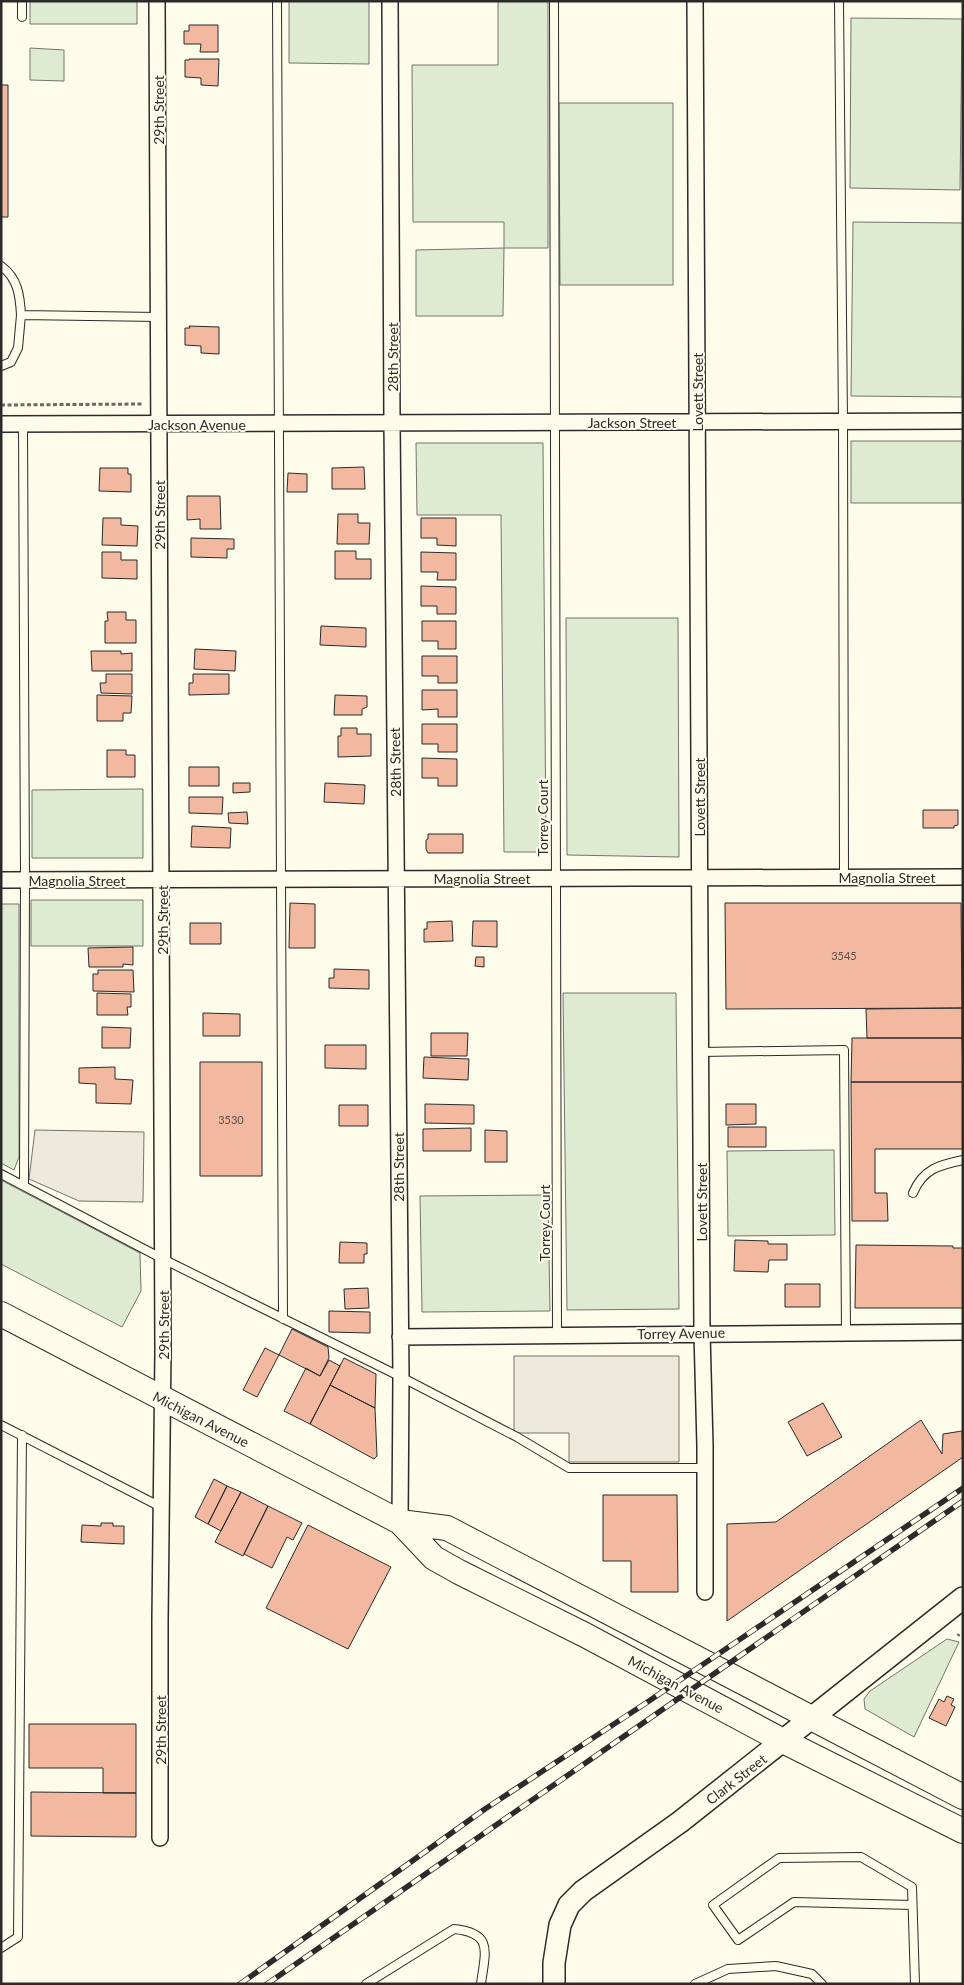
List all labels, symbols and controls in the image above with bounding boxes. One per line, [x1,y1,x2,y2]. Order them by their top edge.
street label: 29th Street [150,75,167,145]
street label: 28th Street [384,322,401,392]
street label: Lovett Street [689,353,706,431]
street label: Jackson Street [588,414,676,431]
street label: Jackson Avenue [148,416,246,433]
street label: 29th Street [151,480,168,550]
street label: 28th Street [386,727,404,797]
street label: Lovett Street [691,758,708,836]
street label: Torrey Court [534,779,551,857]
street label: Magnolia Street [839,869,935,886]
street label: Magnolia Street [434,870,530,887]
street label: Magnolia Street [29,872,125,889]
street label: 29th Street [154,885,171,955]
house number: 3545 [831,949,857,962]
house number: 3530 [218,1113,244,1126]
street label: 28th Street [390,1132,407,1202]
street label: Lovett Street [693,1163,710,1241]
street label: Torrey Court [536,1184,553,1262]
street label: 29th Street [155,1290,172,1360]
street label: Torrey Avenue [637,1324,725,1342]
street label: Michigan Avenue [150,1387,252,1451]
street label: Michigan Avenue [625,1652,727,1716]
street label: 29th Street [152,1695,169,1765]
street label: Clark Street [702,1750,770,1808]

